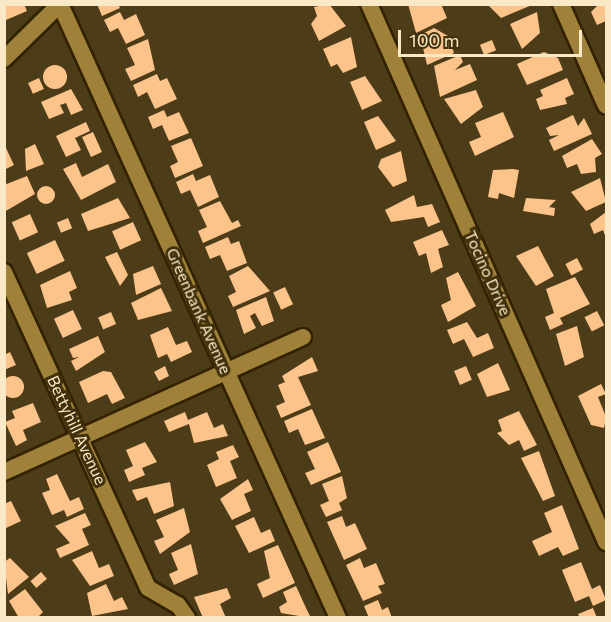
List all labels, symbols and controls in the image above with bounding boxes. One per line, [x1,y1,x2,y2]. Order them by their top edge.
scale bar [401,18,586,56]
text: 100 m [409,29,459,51]
street label: Tocino Drive [461,228,515,318]
street label: Greenbank Avenue [163,245,235,377]
street label: Bettyhill Avenue [43,373,111,487]

